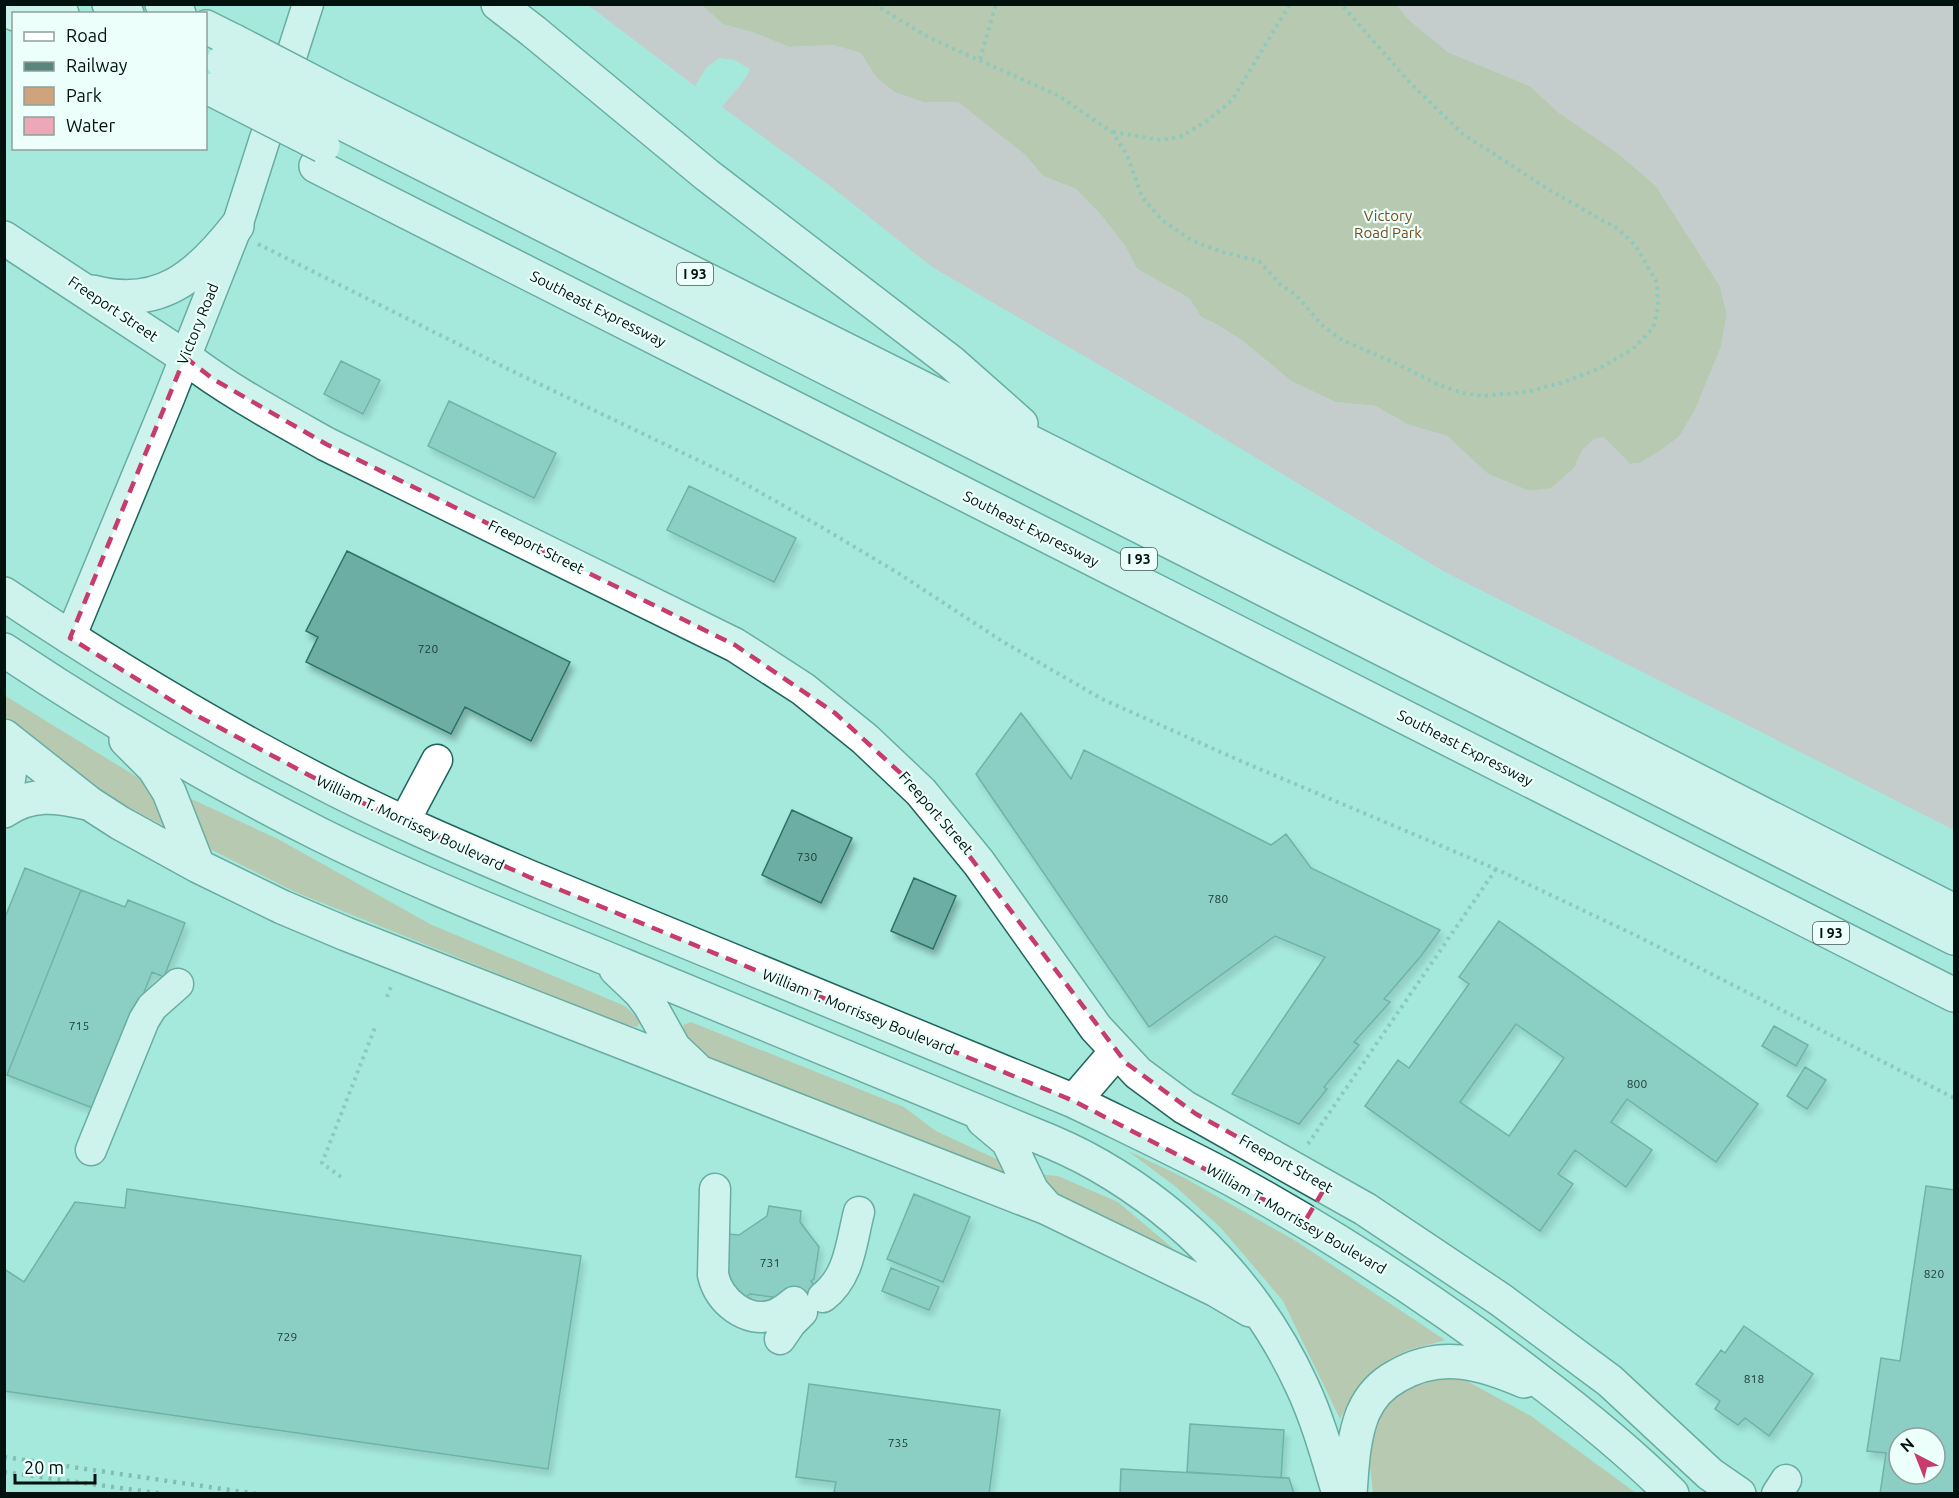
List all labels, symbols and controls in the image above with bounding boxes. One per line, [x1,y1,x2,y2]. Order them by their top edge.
legend [12,12,207,150]
text: Road [66,25,108,45]
text: Railway [66,55,128,75]
text: Park [66,85,102,105]
text: Water [66,115,116,135]
park label: Victory Road Park [1354,207,1422,241]
road number: I 93 [677,263,713,285]
street label: Southeast Expressway [528,267,669,350]
street label: Freeport Street [65,272,161,345]
street label: Victory Road [173,281,222,367]
street label: Southeast Expressway [961,487,1102,570]
street label: Freeport Street [486,516,587,577]
road number: I 93 [1121,548,1157,570]
house number: 720 [418,642,438,655]
street label: Southeast Expressway [1395,706,1536,789]
street label: Freeport Street [896,768,977,858]
street label: William T. Morrissey Boulevard [314,771,507,874]
house number: 730 [797,850,817,863]
house number: 780 [1208,892,1228,905]
road number: I 93 [1813,922,1849,944]
street label: William T. Morrissey Boulevard [760,965,957,1058]
house number: 715 [69,1019,89,1032]
house number: 800 [1627,1077,1647,1090]
street label: Freeport Street [1237,1131,1336,1196]
street label: William T. Morrissey Boulevard [1203,1160,1389,1277]
house number: 731 [760,1256,780,1269]
house number: 820 [1924,1267,1944,1280]
house number: 729 [277,1330,297,1343]
house number: 818 [1744,1372,1764,1385]
north arrow [1887,1426,1947,1486]
text: N [1897,1434,1917,1456]
house number: 735 [888,1436,908,1449]
scale bar [15,1447,94,1485]
text: 20 m [24,1457,64,1477]

